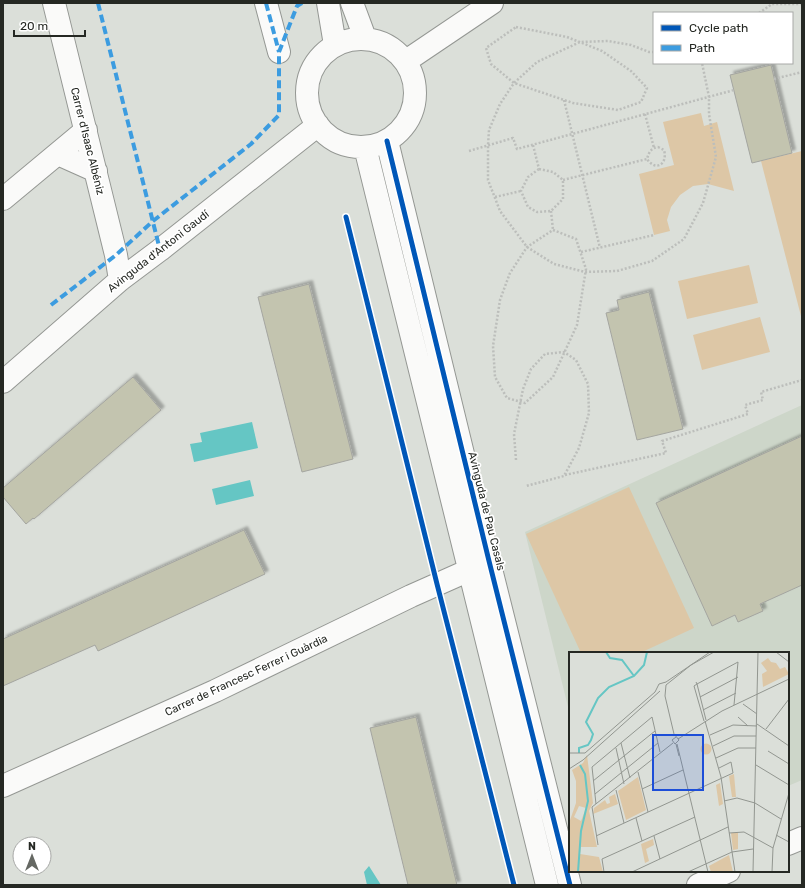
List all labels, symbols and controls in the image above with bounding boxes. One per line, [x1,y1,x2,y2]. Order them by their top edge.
scale bar [14,12,85,38]
legend [653,12,793,64]
text: 20 m [20,19,48,33]
text: Cycle path [689,21,748,35]
text: Path [689,41,715,55]
street label: Carrer d'Isaac Albéniz [68,86,107,197]
street label: Avinguda d'Antoni Gaudí [105,207,213,295]
street label: Avinguda de Pau Casals [465,450,508,572]
street label: Carrer de Francesc Ferrer i Guàrdia [163,632,330,719]
inset map [569,652,789,872]
north arrow [12,836,52,876]
text: N [28,840,36,853]

